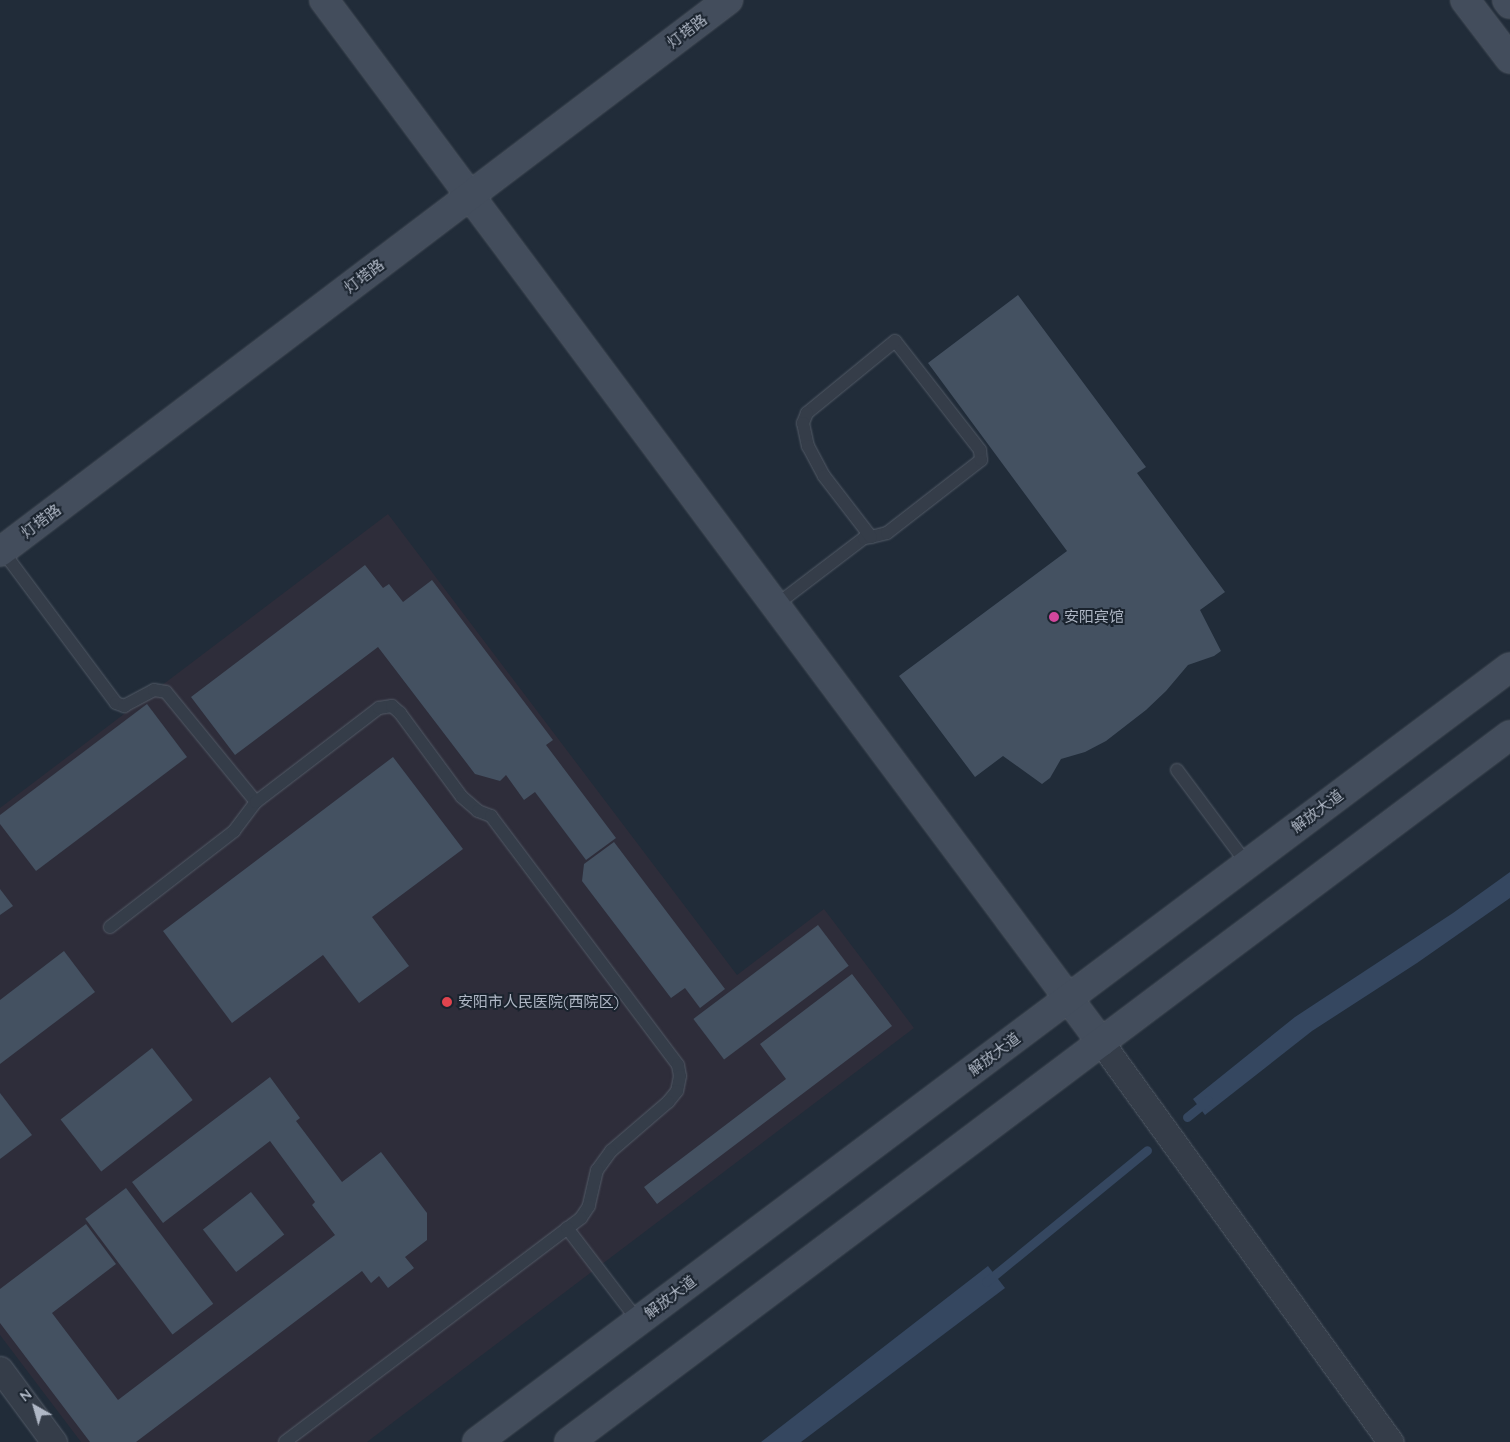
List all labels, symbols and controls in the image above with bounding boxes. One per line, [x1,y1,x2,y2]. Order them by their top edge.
street label: 灯塔路 [664,10,710,52]
street label: 灯塔路 [341,255,387,297]
street label: 灯塔路 [18,500,64,542]
place label: 安阳宾馆 [1064,608,1124,626]
marker: 安阳宾馆 [1048,611,1060,623]
street label: 解放大道 [1288,786,1346,836]
place label: 安阳市人民医院(西院区) [458,993,619,1011]
marker: 安阳市人民医院(西院区) [440,995,454,1009]
street label: 解放大道 [965,1029,1023,1079]
street label: 解放大道 [641,1272,699,1322]
north arrow [10,1382,60,1432]
text: N [16,1385,35,1405]

